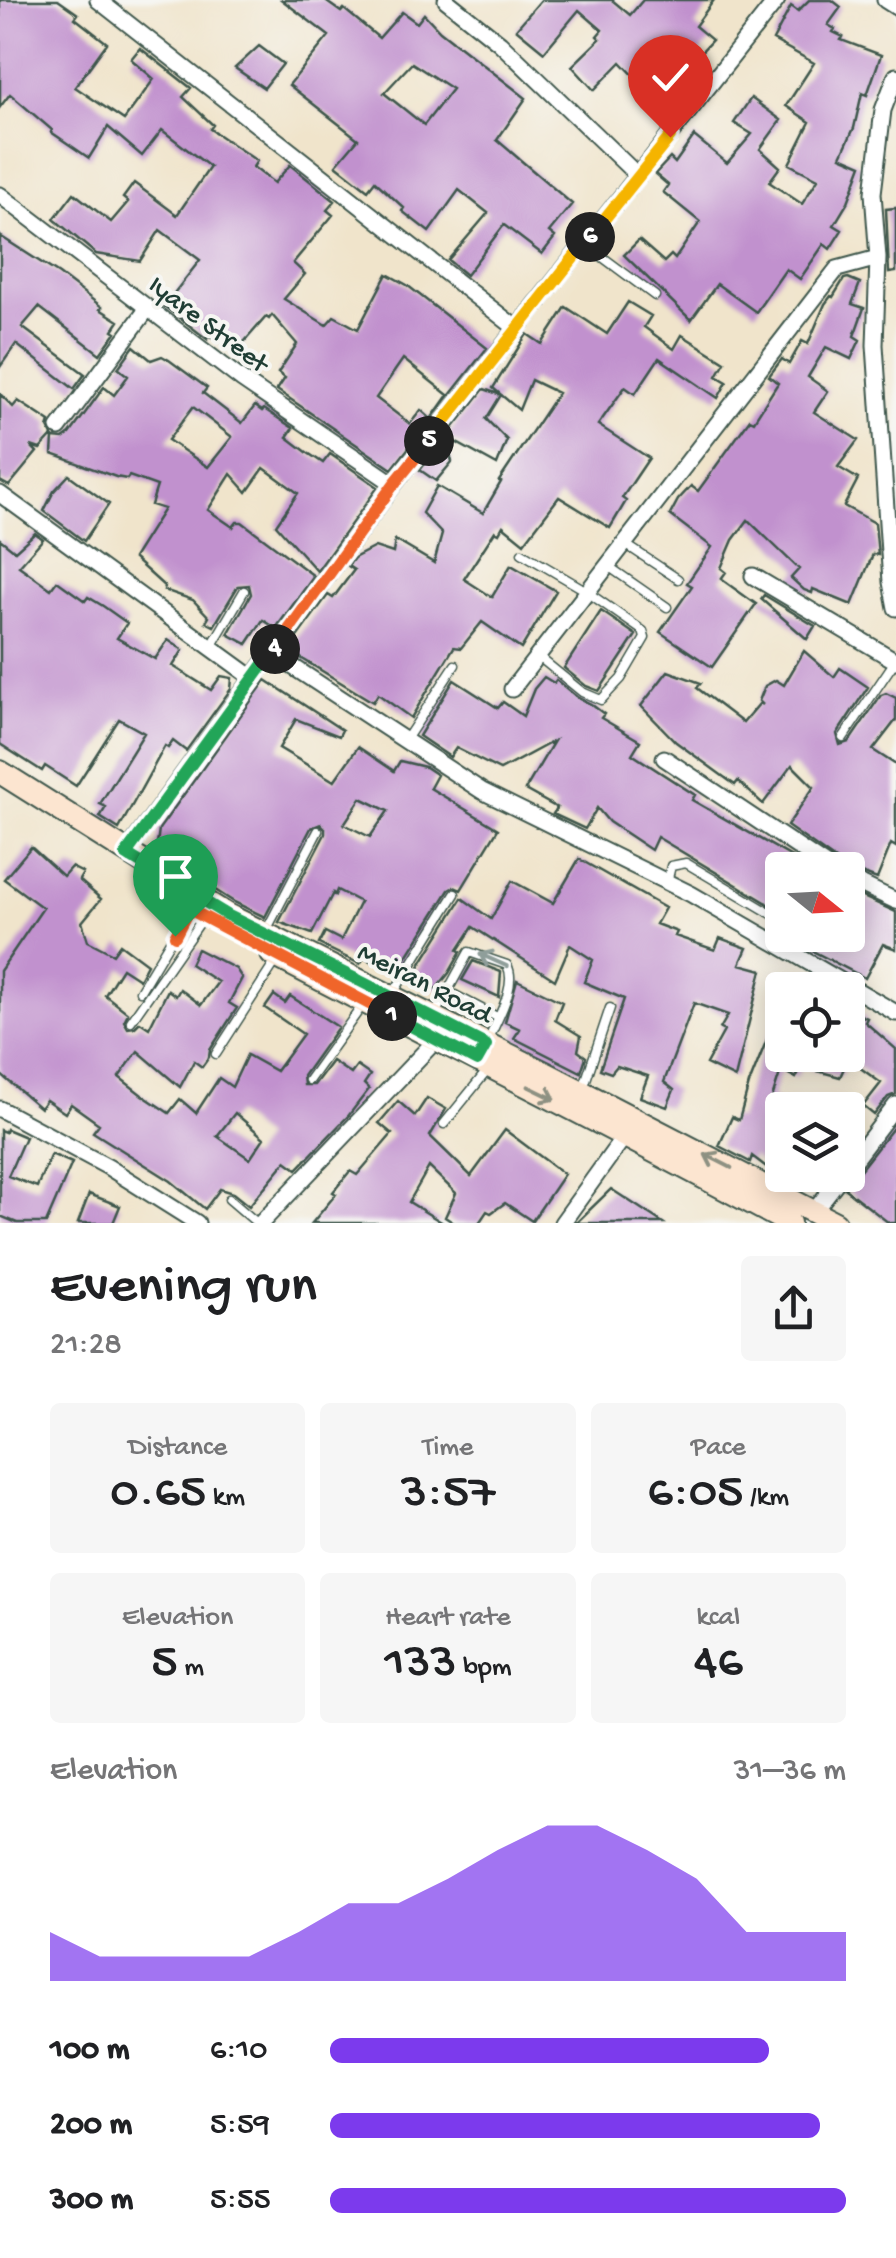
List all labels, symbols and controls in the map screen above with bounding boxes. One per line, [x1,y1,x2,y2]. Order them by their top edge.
pin [628,35,713,138]
icon: check [643,50,698,105]
pin: 6 [565,212,615,262]
text: 6 [583,220,597,253]
street label: Iyare Street [141,270,276,383]
pin: 5 [404,416,454,466]
text: 5 [422,424,436,457]
pin: 4 [250,624,300,674]
text: 4 [268,632,282,665]
pin [133,834,218,937]
icon: arrive [148,849,203,904]
north arrow [765,852,865,952]
map controls [765,852,865,1192]
street label: Meiran Road [351,937,499,1034]
one-way arrow [479,949,509,968]
button: locate [765,972,865,1072]
pin: 1 [367,991,417,1041]
text: 1 [386,999,398,1032]
one-way arrow [526,1085,556,1104]
button: layers [765,1092,865,1192]
one-way arrow [704,1151,733,1170]
button: share [741,1256,846,1361]
text: Evening run [50,1257,317,1321]
text: 21:28 [50,1327,122,1365]
text: Distance [128,1432,227,1465]
text: Time [422,1432,474,1465]
text: Pace [691,1432,746,1465]
text: 0.65 [110,1465,206,1524]
text: 3:57 [401,1465,495,1524]
text: 6:05 [648,1465,743,1524]
text: km [206,1482,245,1515]
text: /km [743,1482,789,1515]
text: Elevation [122,1602,233,1635]
text: Heart rate [385,1602,511,1635]
text: kcal [696,1602,740,1635]
text: 5 [151,1635,178,1694]
text: 133 [384,1635,457,1694]
text: 46 [694,1635,743,1694]
text: m [178,1652,204,1685]
text: bpm [457,1652,512,1685]
text: Elevation [50,1753,177,1791]
text: 31–36 m [734,1753,846,1791]
text: 100 m [50,2032,130,2070]
text: 6:10 [210,2032,267,2070]
text: 200 m [50,2107,132,2145]
text: 5:59 [210,2107,270,2145]
text: 300 m [50,2182,133,2220]
text: 5:55 [210,2182,271,2220]

